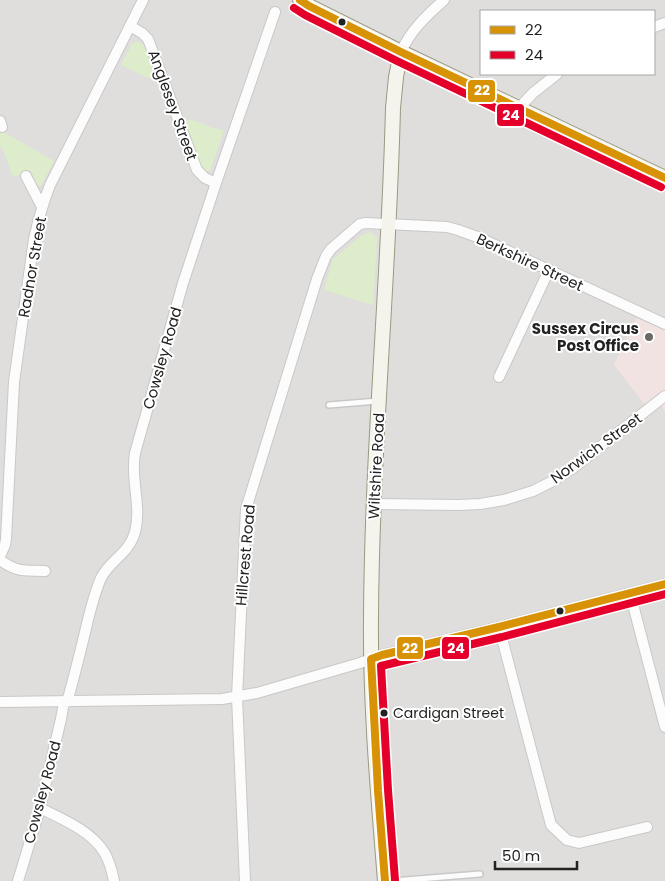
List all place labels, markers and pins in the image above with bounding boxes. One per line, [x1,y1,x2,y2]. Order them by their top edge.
unlabelled marker [337,17,347,27]
place label: Sussex Circus Post Office [532,318,639,356]
marker: Sussex Circus Post Office [643,331,655,343]
unlabelled marker [555,606,565,616]
place label: Cardigan Street [393,703,504,723]
marker: Cardigan Street [379,708,389,718]

